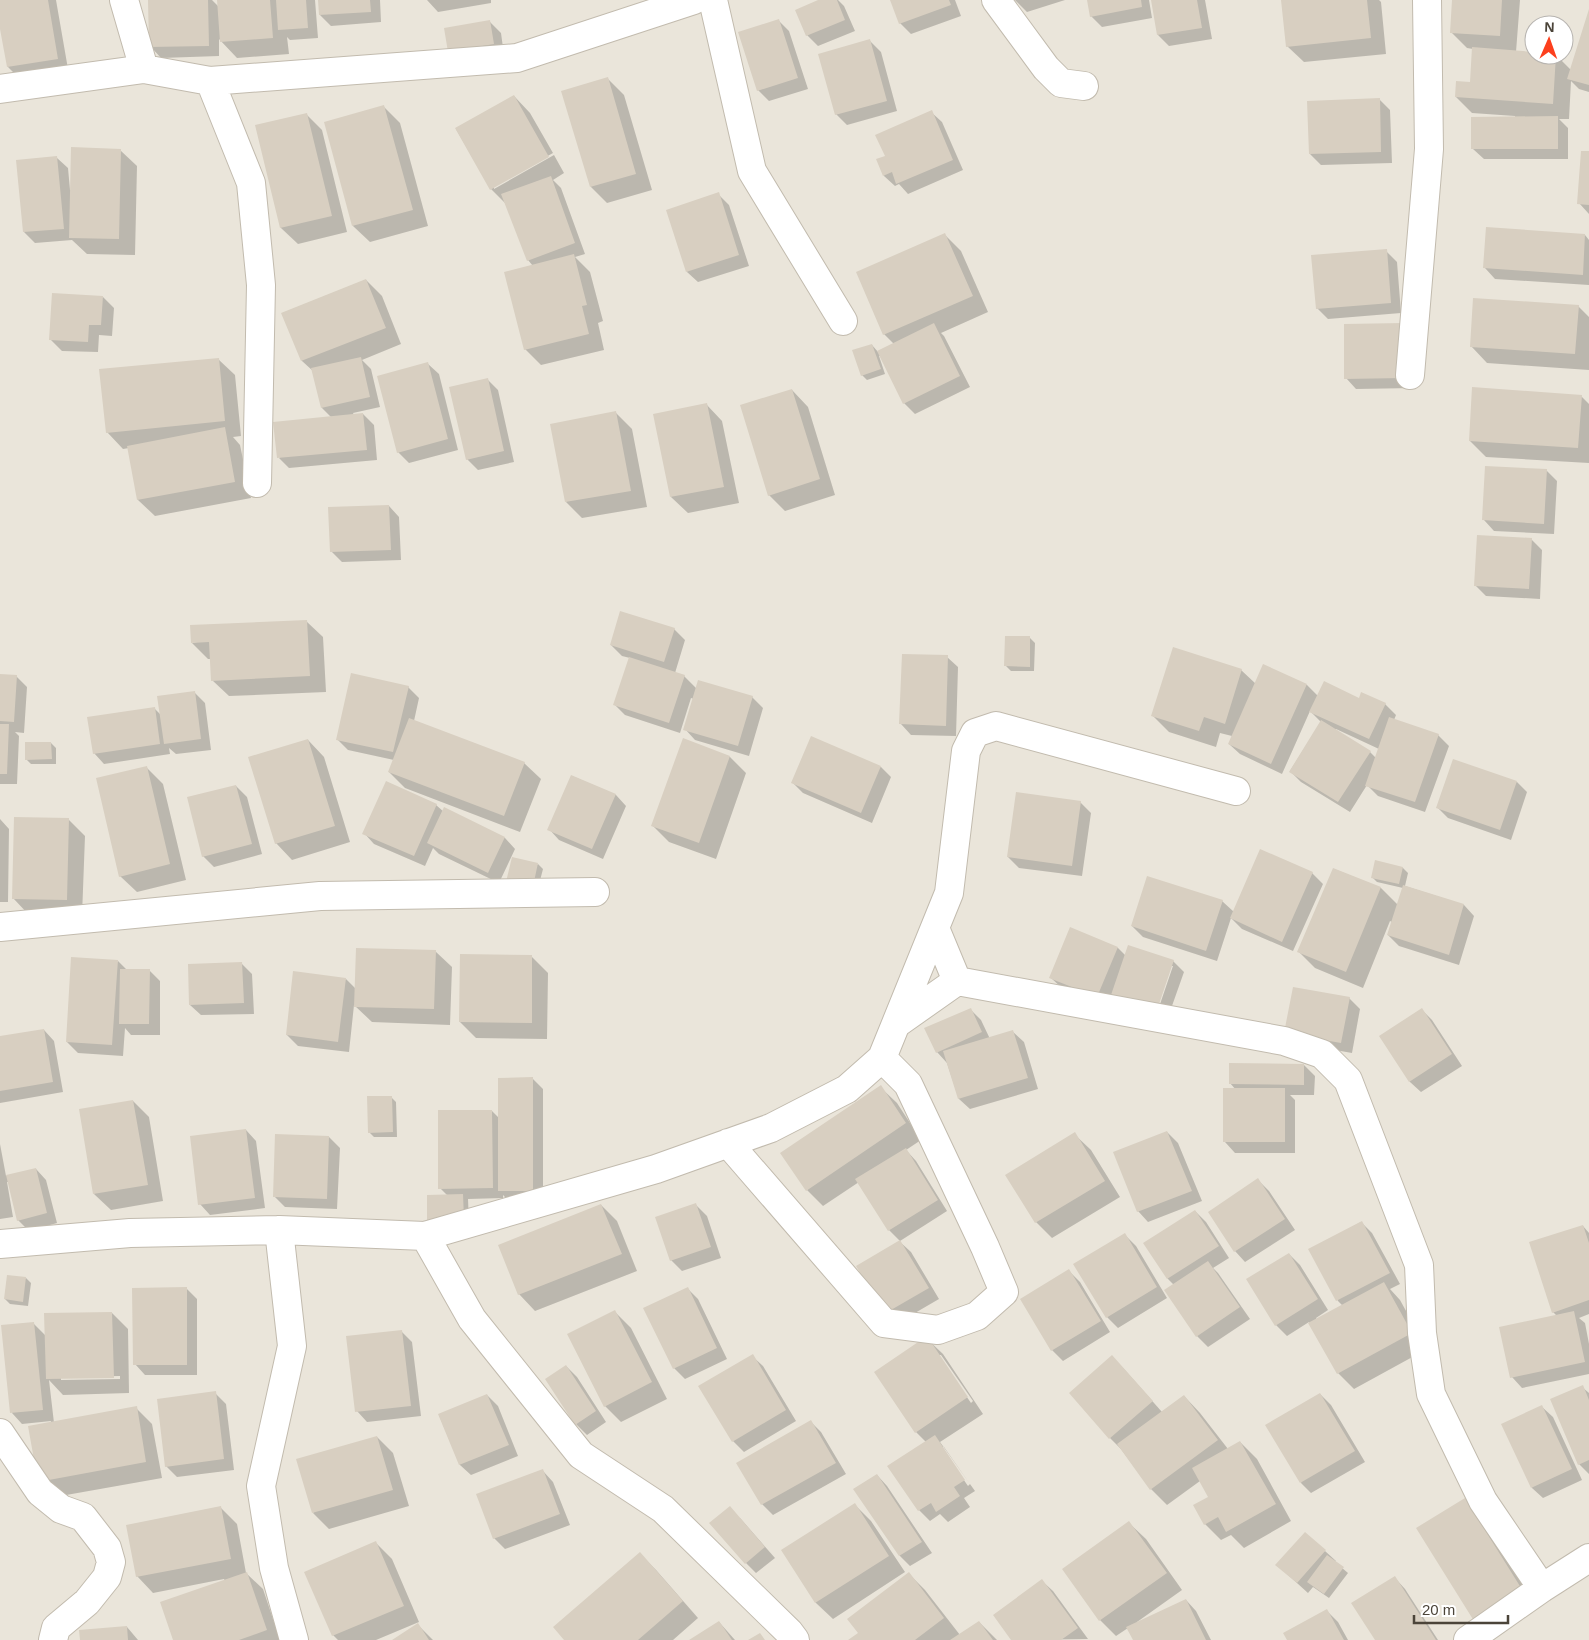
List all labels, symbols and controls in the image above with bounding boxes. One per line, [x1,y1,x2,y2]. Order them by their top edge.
north arrow [1524,15,1574,65]
text: N [1544,19,1555,35]
scale bar [1414,1592,1508,1624]
text: 20 m [1422,1601,1455,1618]

